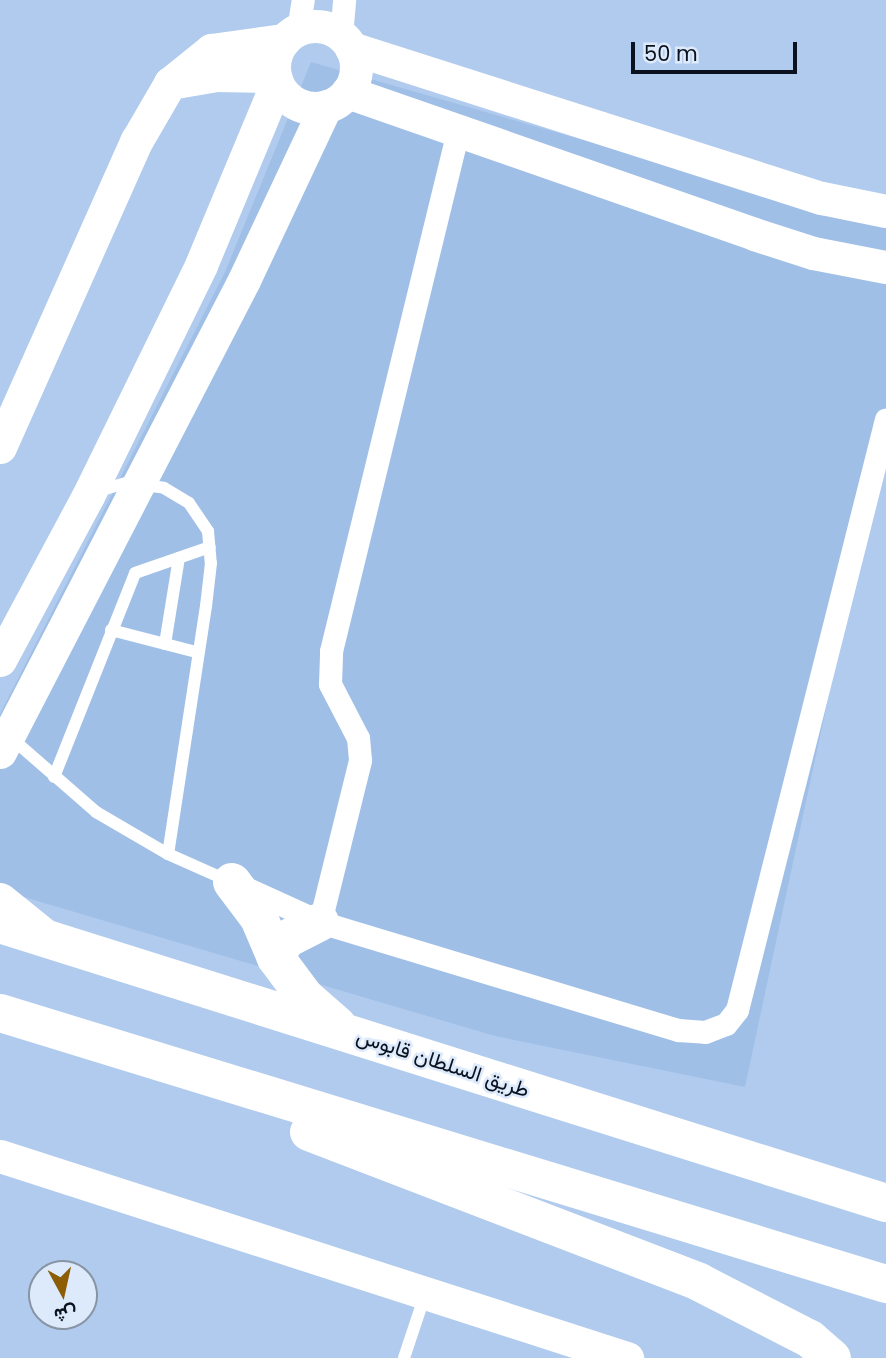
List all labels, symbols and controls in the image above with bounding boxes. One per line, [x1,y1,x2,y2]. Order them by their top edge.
scale bar [634,28,800,72]
text: 50 m [644,39,698,68]
street label: طريق السلطان قابوس [353,1023,533,1103]
north arrow [28,1260,98,1330]
text: ش [53,1299,79,1329]

